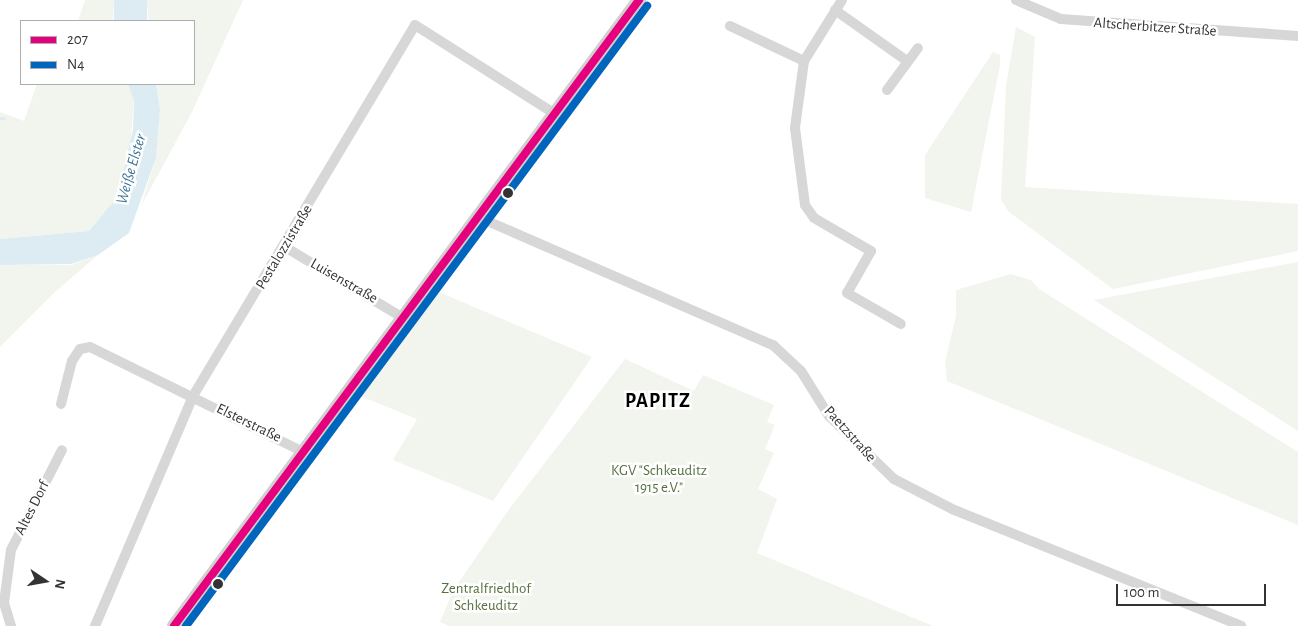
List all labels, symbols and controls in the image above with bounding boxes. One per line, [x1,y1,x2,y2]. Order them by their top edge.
street label: Altscherbitzer Straße [1093,14,1217,40]
legend [20,20,195,85]
text: 207 [67,32,88,47]
text: N4 [67,57,84,72]
water label: Weiße Elster [112,132,150,206]
unlabelled marker [503,188,513,198]
street label: Pestalozzistraße [252,201,316,293]
street label: Luisenstraße [307,254,381,308]
district label: PAPITZ [624,389,692,413]
street label: Elsterstraße [214,400,284,446]
street label: Paetzstraße [820,402,880,466]
park label: KGV "Schkeuditz 1915 e.V." [611,461,707,496]
street label: Altes Dorf [11,478,53,538]
north arrow [20,556,70,606]
scale bar [1118,574,1268,606]
text: N [52,578,68,590]
unlabelled marker [213,579,223,589]
park label: Zentralfriedhof Schkeuditz [441,579,531,614]
text: 100 m [1124,585,1159,600]

